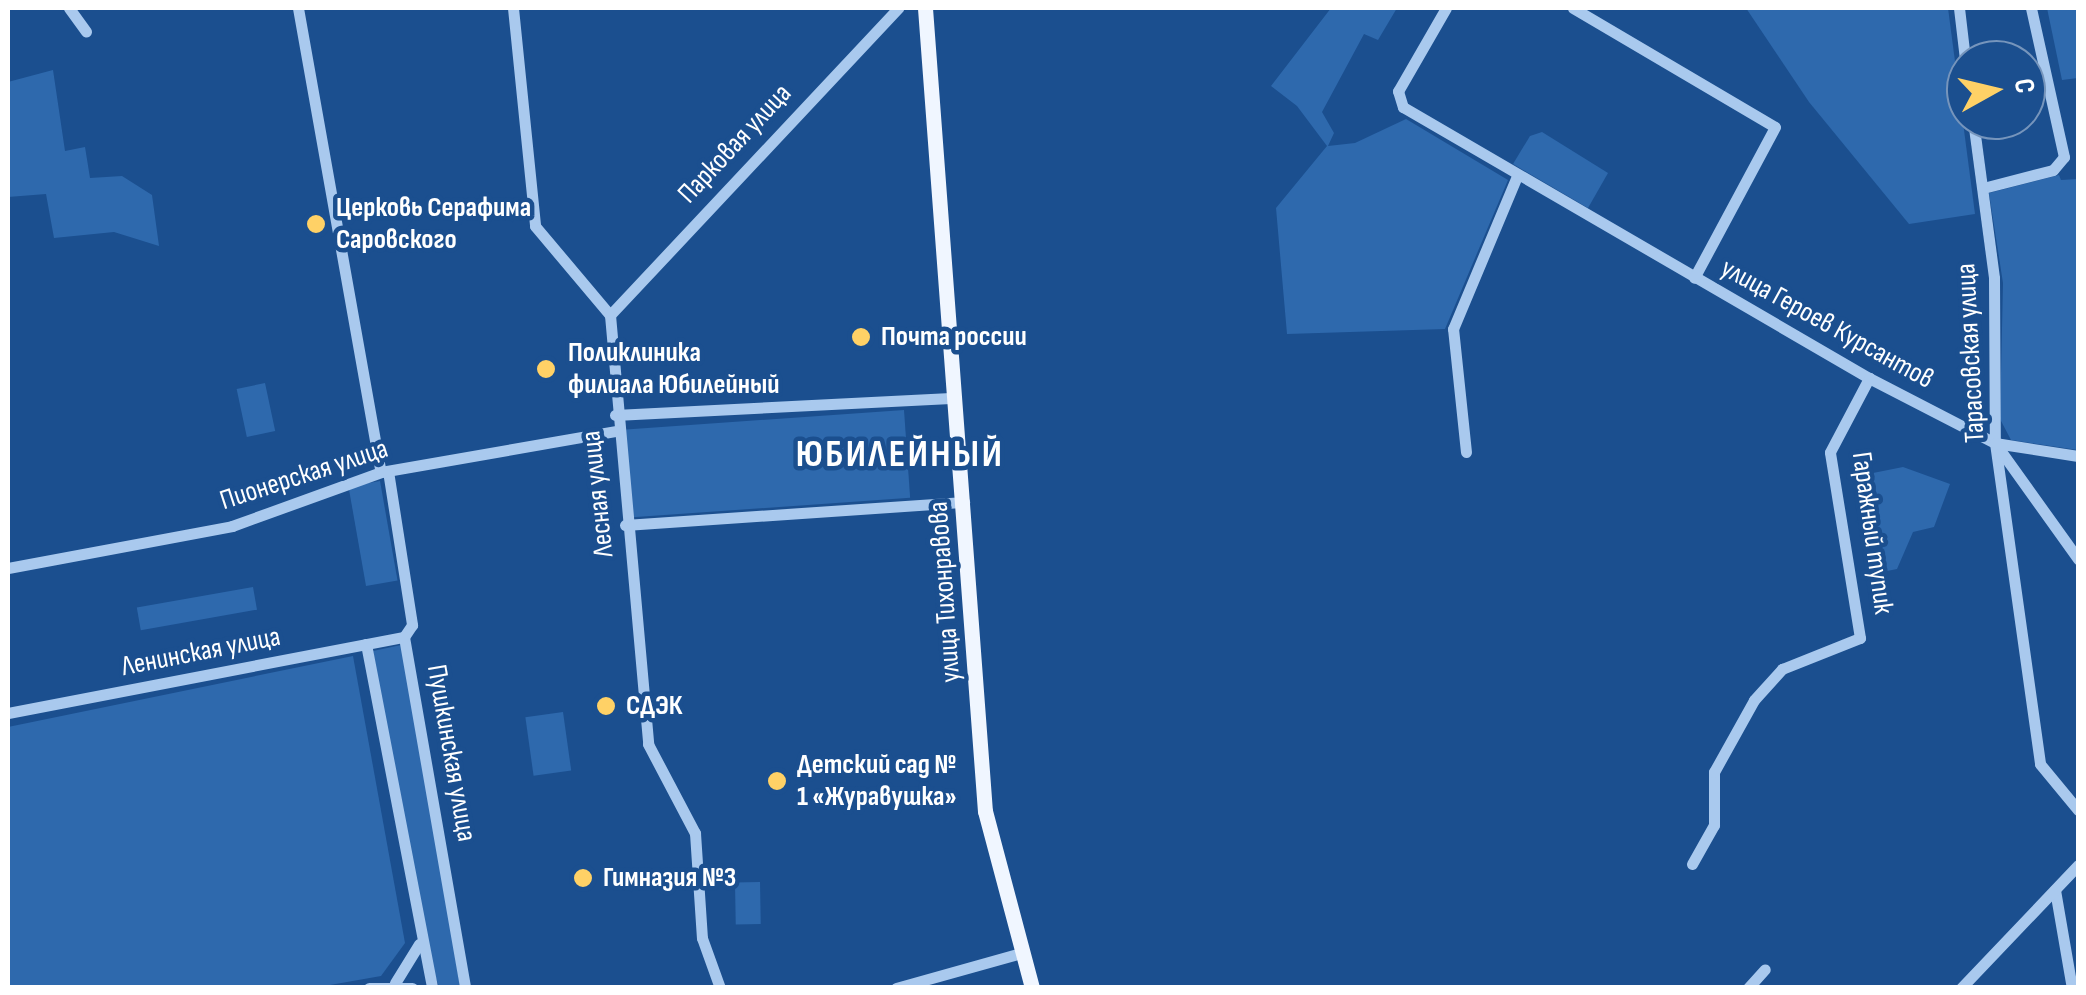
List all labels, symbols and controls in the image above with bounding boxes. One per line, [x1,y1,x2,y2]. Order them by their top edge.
north arrow [1946,40,2046,140]
street label: Парковая улица [671,77,799,211]
text: С [2007,77,2042,95]
place label: Церковь Серафима Саровского [336,191,531,257]
marker: Церковь Серафима Саровского [305,213,327,235]
street label: улица Героев Курсантов [1715,252,1939,396]
street label: Тарасовская улица [1950,263,1992,443]
place label: Почта россии [881,320,1027,354]
marker: Почта россии [850,326,872,348]
place label: Поликлиника филиала Юбилейный [568,336,779,402]
marker: Поликлиника филиала Юбилейный [533,356,559,382]
street label: Лесная улица [575,429,621,559]
street label: Пионерская улица [216,432,392,518]
district label: ЮБИЛЕЙНЫЙ [796,432,1004,478]
street label: Гаражный тупик [1844,450,1900,616]
street label: улица Тихонравова [922,500,968,684]
street label: Ленинская улица [119,620,283,684]
street label: Пушкинская улица [419,662,483,844]
place label: СДЭК [626,689,683,723]
marker: СДЭК [595,695,617,717]
place label: Детский сад № 1 «Журавушка» [797,748,957,814]
marker: Детский сад № 1 «Журавушка» [766,770,788,792]
place label: Гимназия №3 [603,861,736,895]
marker: Гимназия №3 [572,867,594,889]

